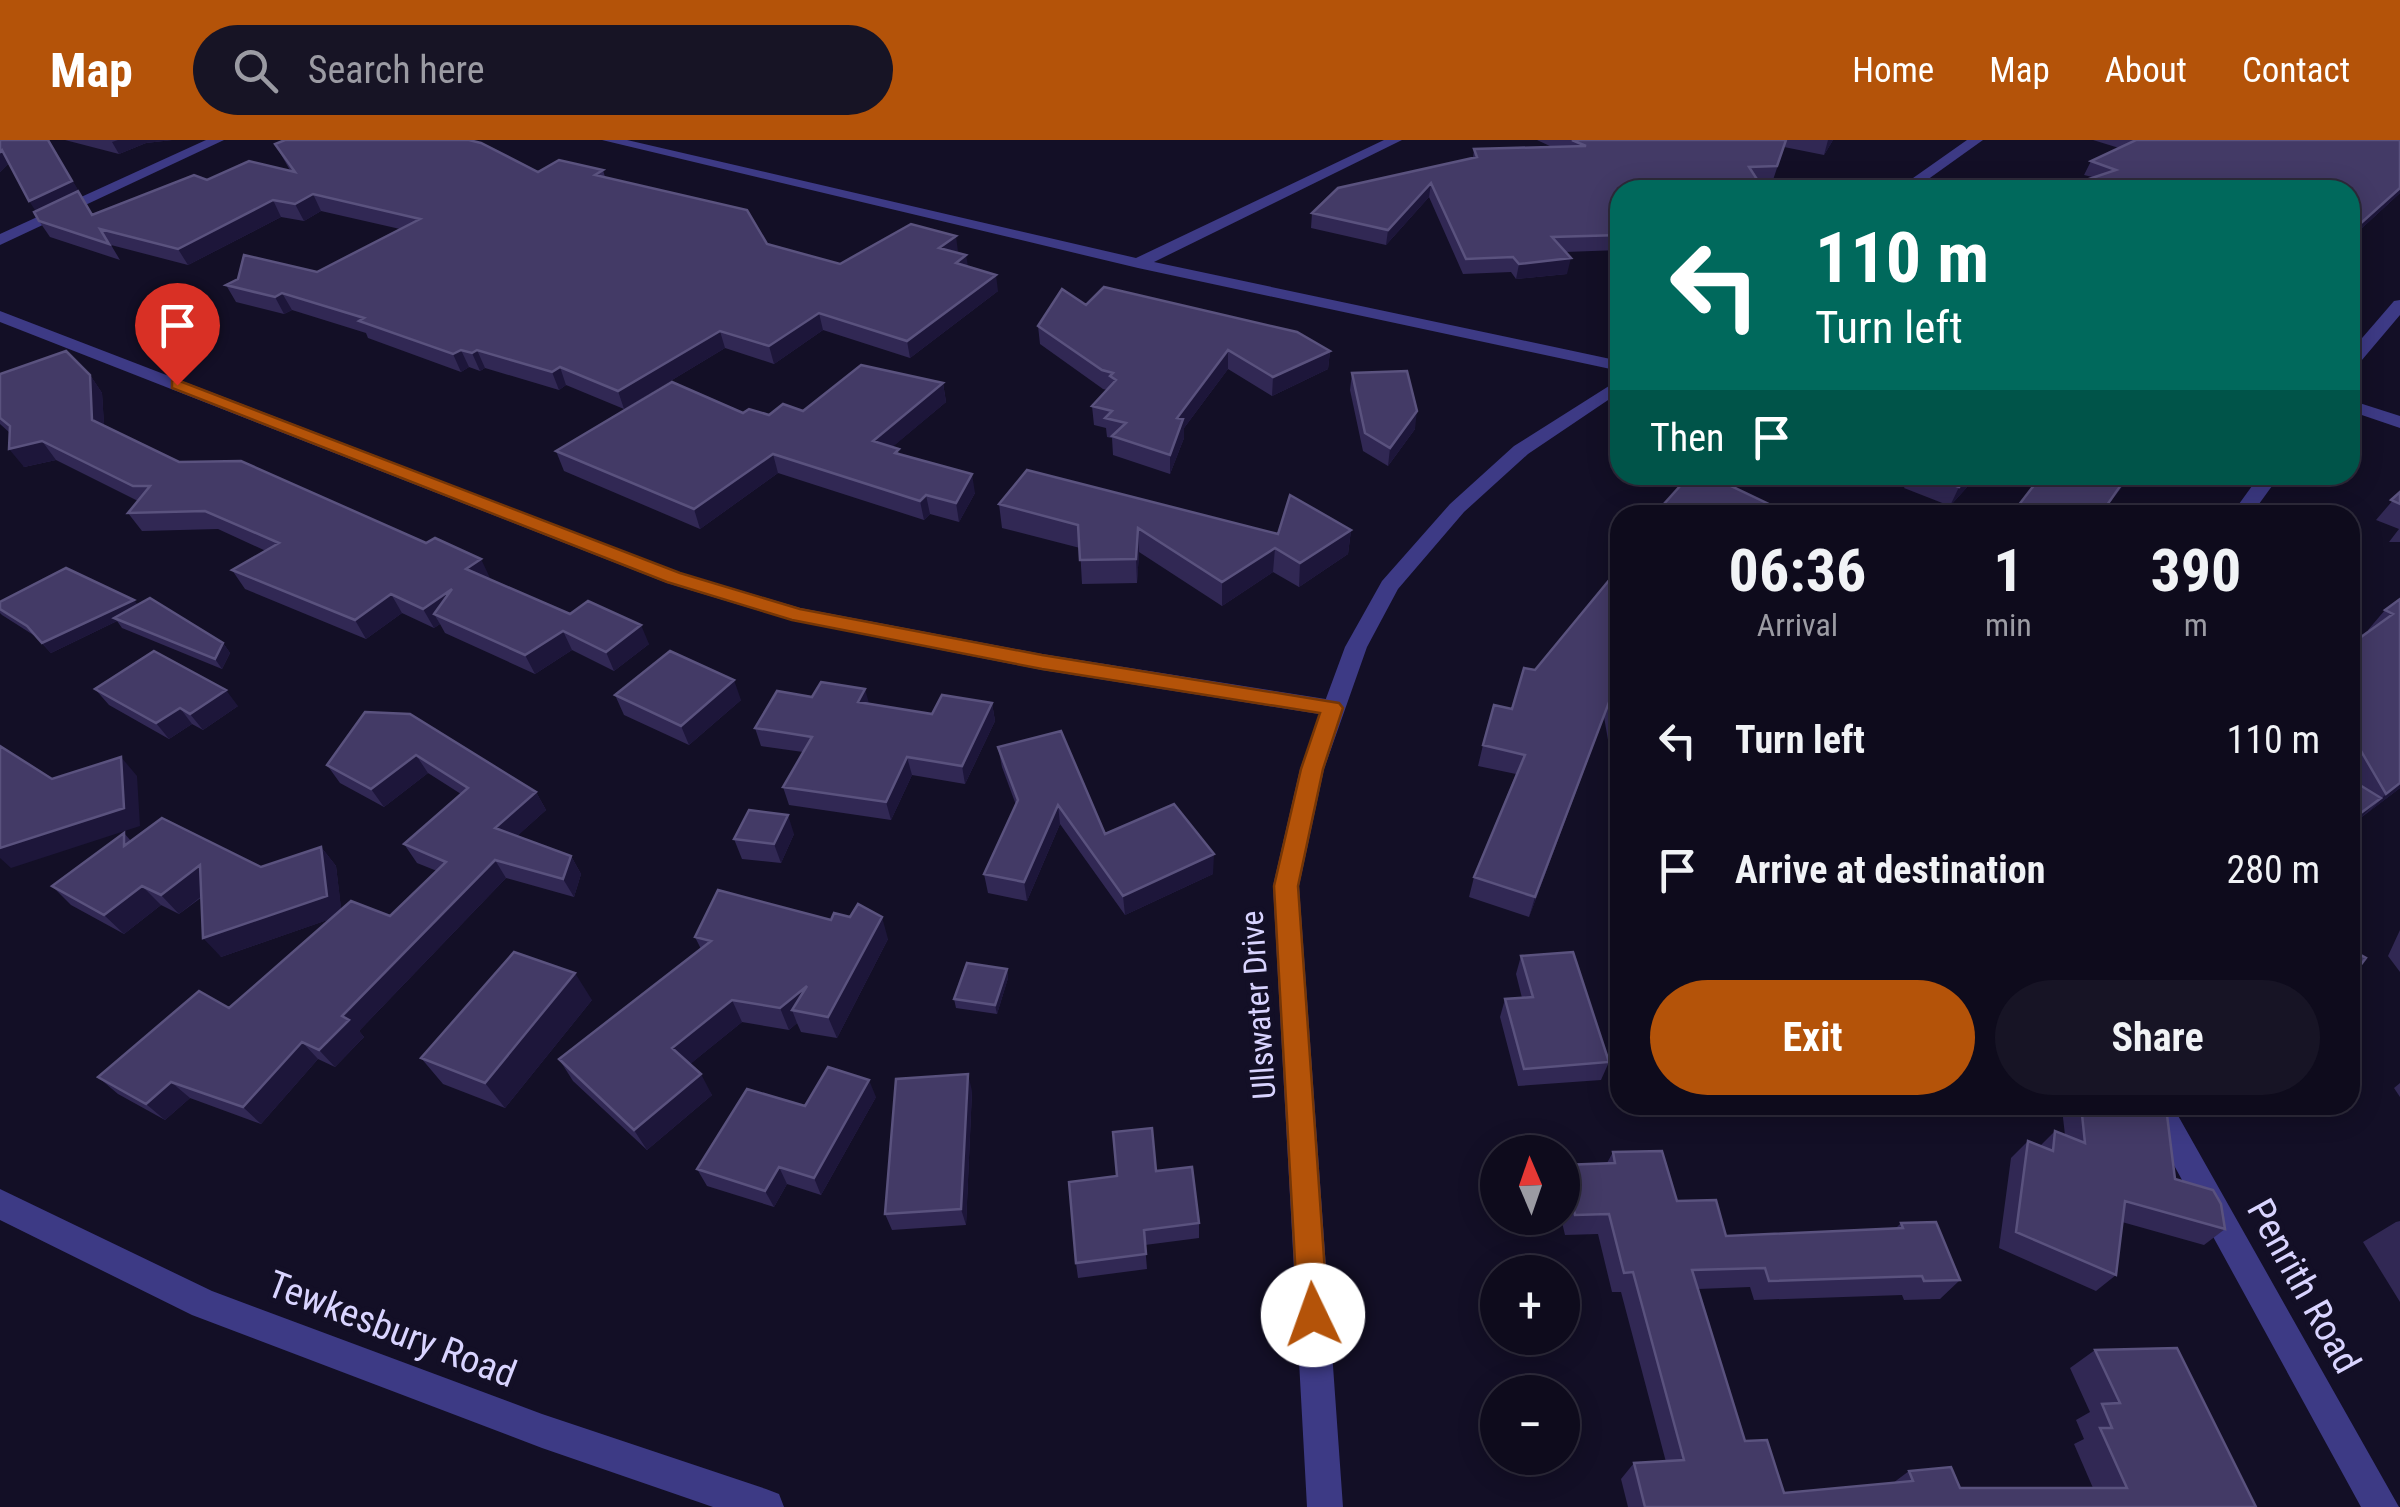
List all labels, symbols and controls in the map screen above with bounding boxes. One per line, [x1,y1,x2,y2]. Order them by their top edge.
search box [193,25,893,115]
text: Map [50,42,133,99]
icon: search [228,43,283,98]
text: Search here [308,48,485,92]
text: Home [1852,50,1934,91]
text: Map [1989,50,2050,91]
text: About [2105,50,2187,91]
text: Contact [2242,50,2350,91]
text: 110 m [1815,217,1989,299]
icon: left [1650,220,1780,350]
pin [135,283,220,386]
icon: arrive [150,298,205,353]
text: Turn left [1815,301,1963,354]
icon: arrive [1744,410,1799,465]
text: Then [1650,416,1724,460]
text: 06:36 [1729,535,1866,606]
text: 1 [1993,535,2024,606]
text: 390 [2150,535,2241,606]
text: Arrival [1757,606,1838,644]
text: min [1985,606,2032,644]
text: m [2184,606,2208,644]
icon: left [1650,713,1705,768]
text: Turn left [1735,718,1865,762]
text: 110 m [2226,718,2320,762]
icon: arrive [1650,843,1705,898]
text: Arrive at destination [1735,848,2045,892]
text: 280 m [2226,848,2320,892]
street label: Ullswater Drive [1232,910,1284,1100]
button: Exit [1650,980,1975,1095]
button: Share [1995,980,2320,1095]
north arrow [1480,1135,1580,1235]
map controls [1480,1135,1580,1475]
street label: Penrith Road [2238,1191,2370,1381]
button: + [1480,1255,1580,1355]
street label: Tewkesbury Road [262,1261,522,1397]
position arrow [1261,1263,1365,1367]
button: − [1480,1375,1580,1475]

